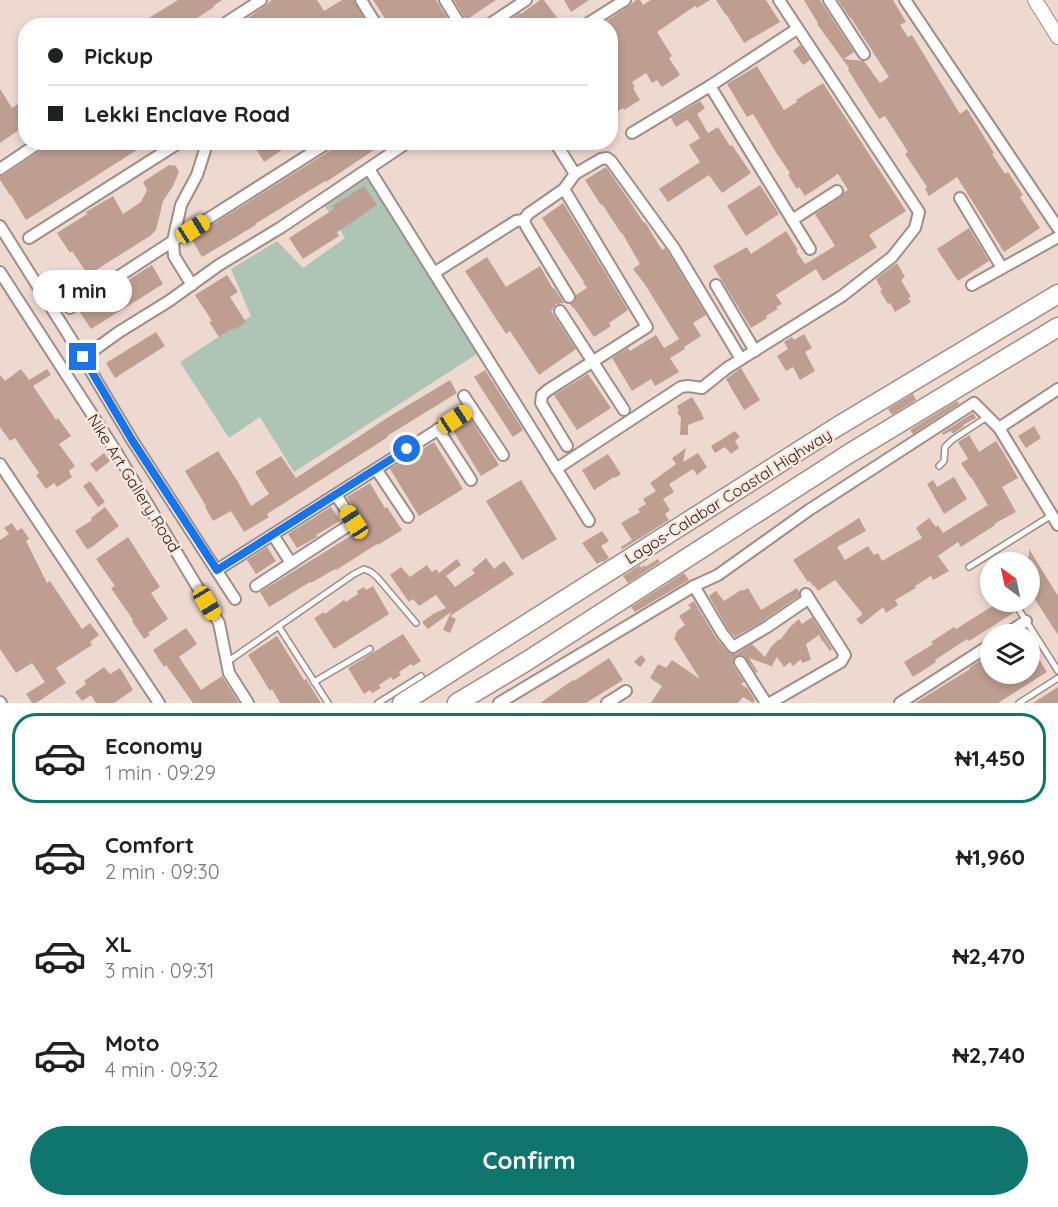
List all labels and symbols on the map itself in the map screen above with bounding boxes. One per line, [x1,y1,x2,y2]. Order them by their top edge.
car [173,212,213,246]
callout: 1 min [34,270,132,312]
route end [69,343,96,370]
car [435,402,475,436]
street label: Nike Art Gallery Road [83,410,185,556]
street label: Lagos-Calabar Coastal Highway [621,424,835,568]
route start [393,435,420,462]
car [337,502,371,542]
north arrow [980,552,1040,612]
car [190,583,224,623]

